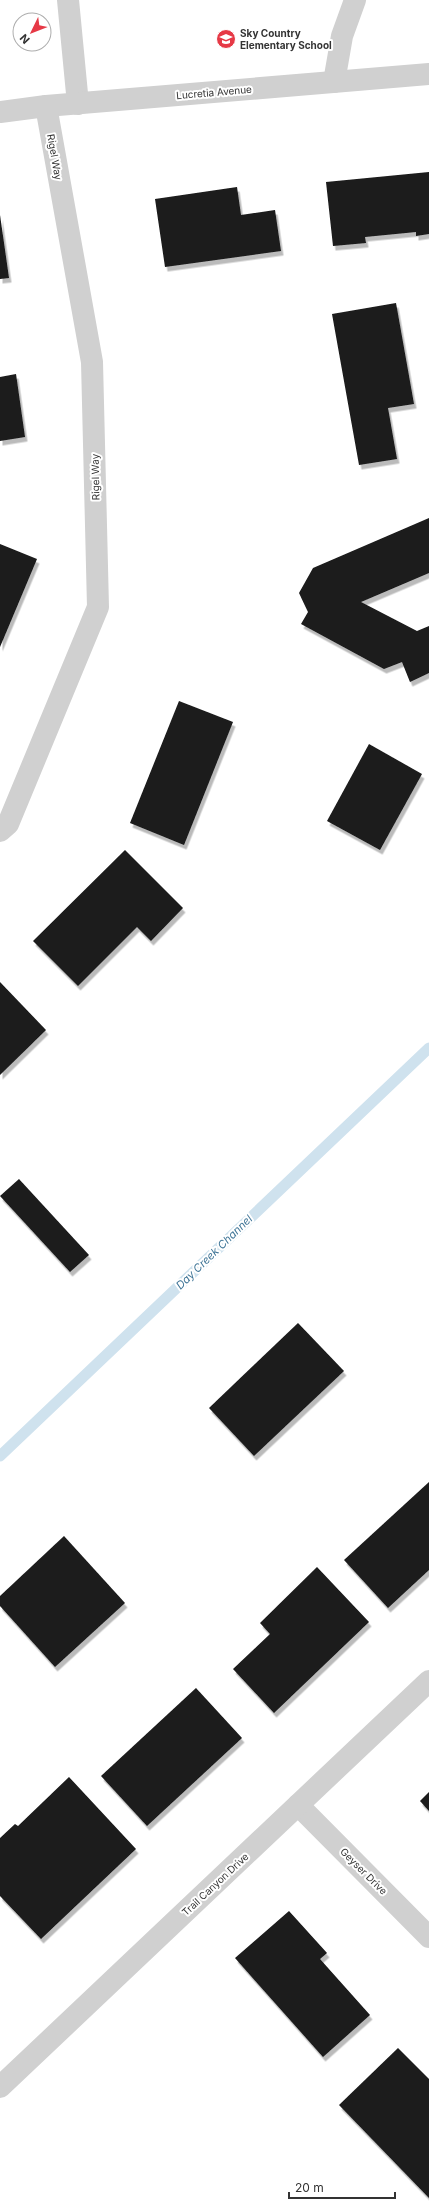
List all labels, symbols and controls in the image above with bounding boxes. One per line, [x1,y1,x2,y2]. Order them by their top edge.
north arrow [12,12,52,52]
place label: Sky Country Elementary School [240,27,332,52]
school or university icon: Sky Country Elementary School [215,28,237,50]
text: N [17,31,33,47]
street label: Lucretia Avenue [176,83,253,101]
street label: Rigel Way [45,133,65,181]
street label: Rigel Way [89,453,101,500]
water label: Day Creek Channel [173,1212,255,1292]
street label: Geyser Drive [338,1845,390,1897]
street label: Trail Canyon Drive [179,1850,251,1918]
scale bar [289,2174,395,2200]
text: 20 m [295,2180,324,2195]

